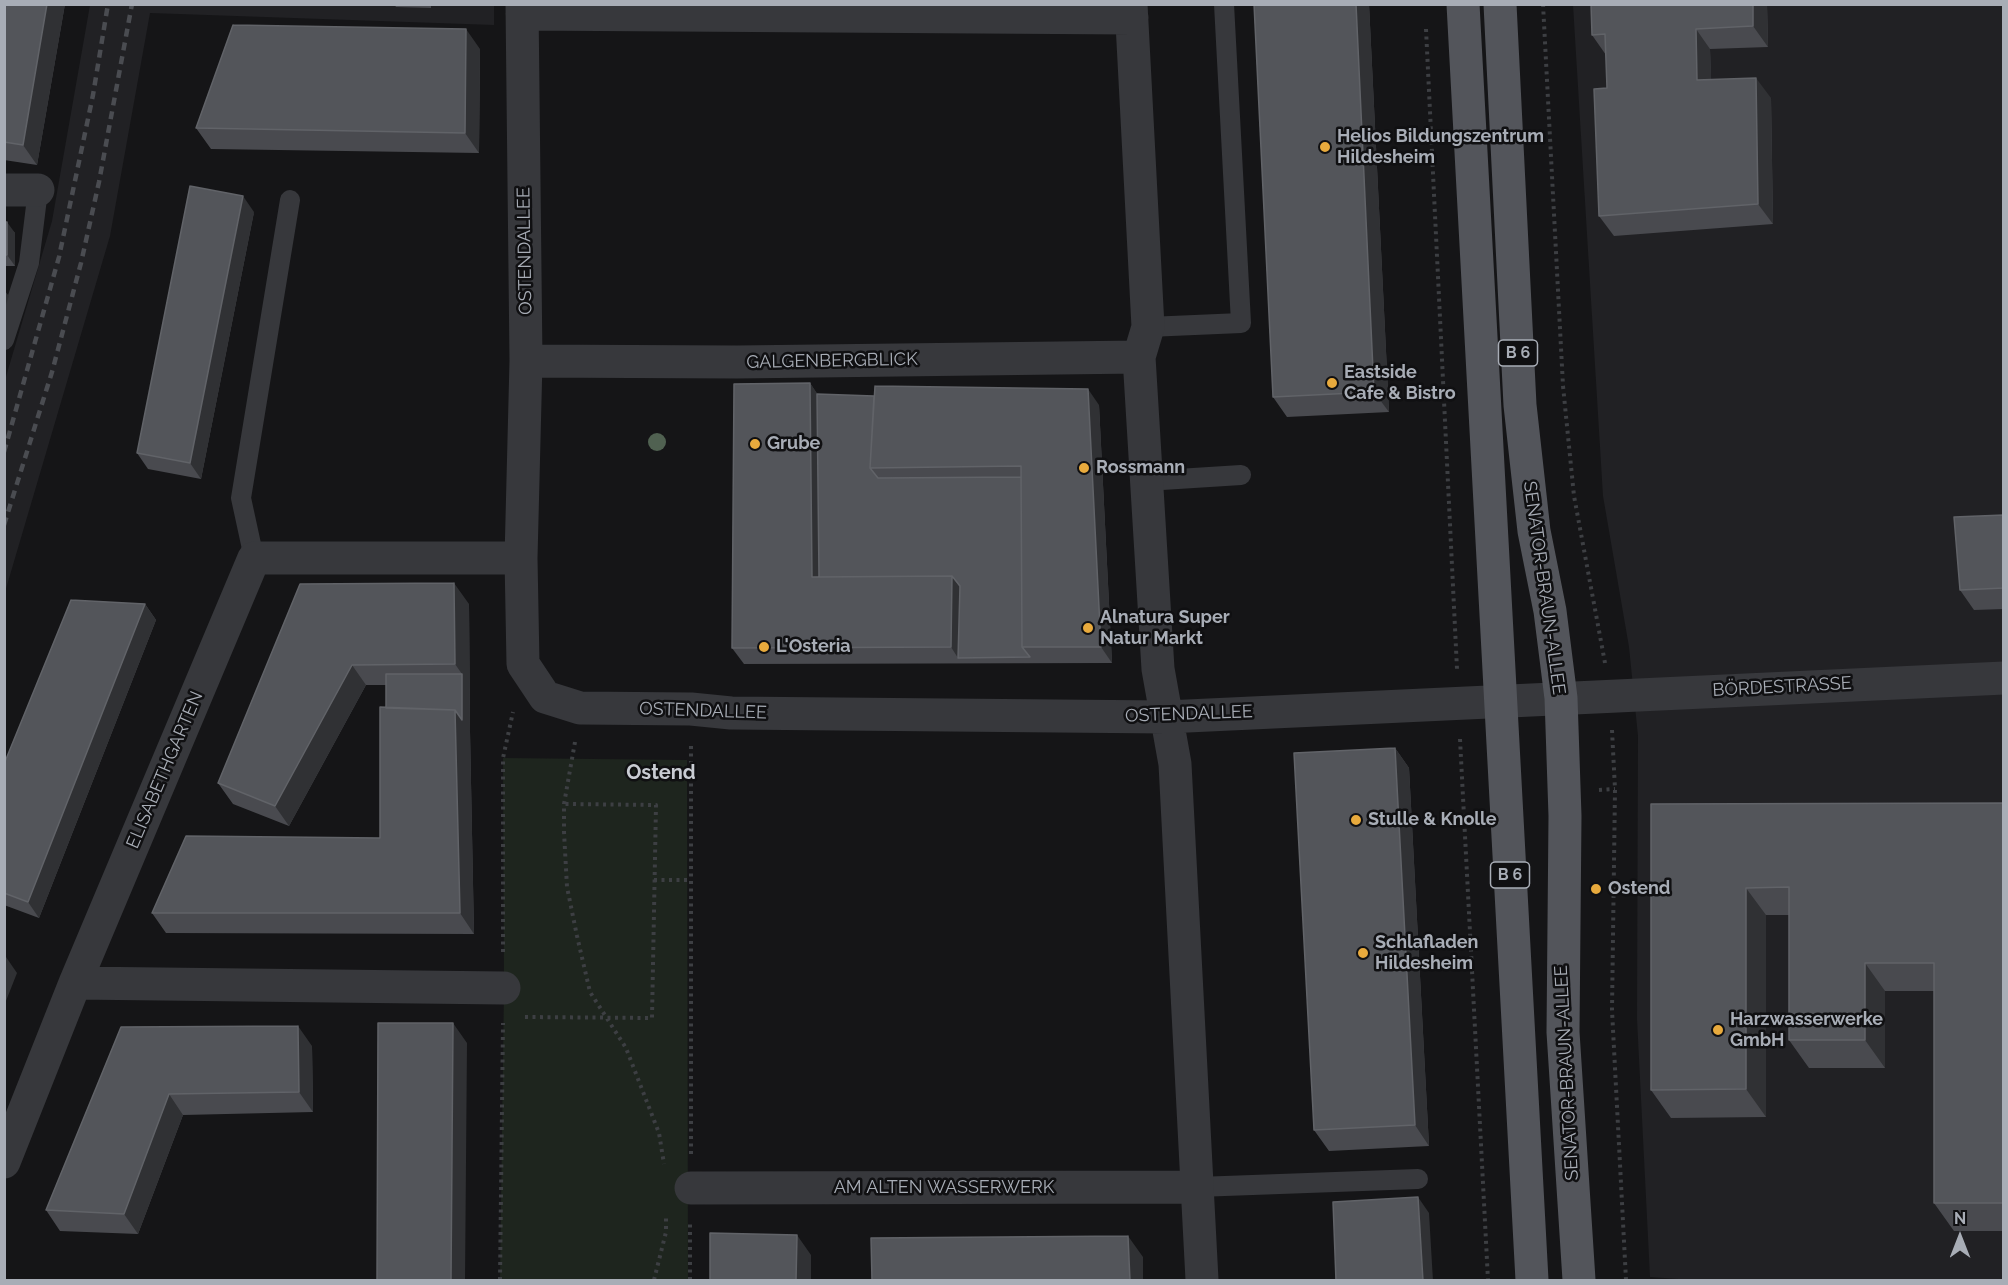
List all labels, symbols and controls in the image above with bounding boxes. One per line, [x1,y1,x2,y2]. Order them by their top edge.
place label: Helios Bildungszentrum Hildesheim [1337,126,1544,168]
marker: Helios Bildungszentrum Hildesheim [1318,140,1332,154]
street label: OSTENDALLEE [513,187,537,315]
road number: B 6 [1498,340,1538,366]
street label: GALGENBERGBLICK [746,349,918,373]
place label: Eastside Cafe & Bistro [1344,362,1456,404]
marker: Eastside Cafe & Bistro [1325,376,1339,390]
place label: Grube [767,433,820,455]
marker: Grube [748,437,762,451]
place label: Rossmann [1096,457,1185,479]
marker: Rossmann [1077,461,1091,475]
street label: SENATOR-BRAUN-ALLEE [1518,480,1570,696]
place label: Alnatura Super Natur Markt [1100,607,1230,650]
marker: Alnatura Super Natur Markt [1081,621,1095,635]
place label: L'Osteria [776,636,851,658]
marker: L'Osteria [757,640,771,654]
street label: BÖRDESTRASSE [1712,673,1852,701]
street label: ELISABETHGARTEN [122,688,208,852]
street label: OSTENDALLEE [639,698,767,724]
street label: OSTENDALLEE [1125,701,1253,727]
district label: Ostend [626,761,696,785]
place label: Stulle & Knolle [1368,809,1497,831]
marker: Stulle & Knolle [1349,813,1363,827]
road number: B 6 [1490,862,1530,888]
place label: Ostend [1608,878,1670,900]
marker: Ostend [1589,882,1603,896]
place label: Schlafladen Hildesheim [1375,932,1478,974]
marker: Schlafladen Hildesheim [1356,946,1370,960]
street label: SENATOR-BRAUN-ALLEE [1551,965,1583,1181]
place label: Harzwasserwerke GmbH [1730,1009,1883,1052]
marker: Harzwasserwerke GmbH [1711,1023,1725,1037]
street label: AM ALTEN WASSERWERK [834,1177,1054,1199]
north arrow [1930,1207,1990,1267]
text: N [1954,1209,1966,1228]

